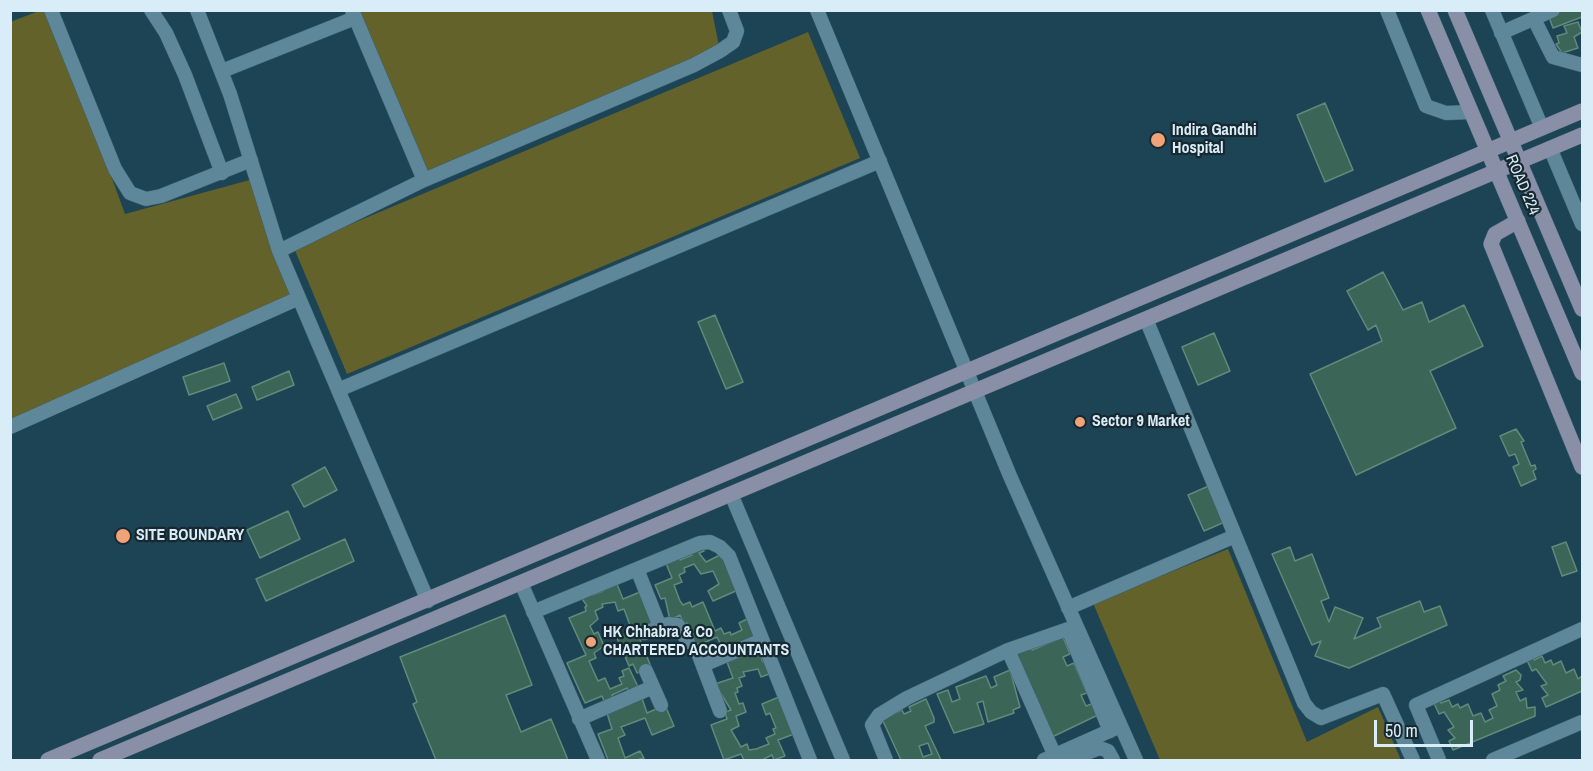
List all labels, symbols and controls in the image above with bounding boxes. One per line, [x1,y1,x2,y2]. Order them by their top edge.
place label: Indira Gandhi Hospital [1172,121,1257,159]
marker: Indira Gandhi Hospital [1149,131,1167,149]
street label: ROAD 224 [1501,152,1543,218]
place label: Sector 9 Market [1092,412,1190,432]
marker: Sector 9 Market [1073,415,1087,429]
place label: SITE BOUNDARY [136,526,244,546]
marker: SITE BOUNDARY [114,527,132,545]
place label: HK Chhabra & Co CHARTERED ACCOUNTANTS [603,623,789,661]
marker: HK Chhabra & Co CHARTERED ACCOUNTANTS [584,635,598,649]
scale bar [1377,708,1476,746]
text: 50 m [1385,718,1418,743]

